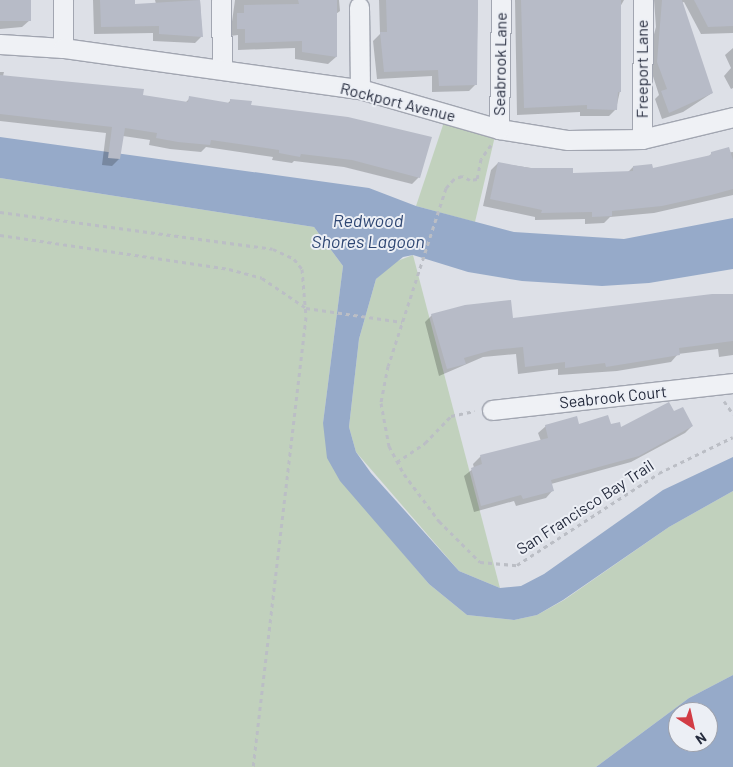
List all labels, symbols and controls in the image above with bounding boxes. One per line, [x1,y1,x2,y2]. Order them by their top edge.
street label: Seabrook Lane [489,12,511,116]
street label: Freeport Lane [632,20,652,118]
street label: Rockport Avenue [338,78,458,126]
water label: Redwood Shores Lagoon [311,210,425,252]
street label: Seabrook Court [558,382,668,412]
street label: San Francisco Bay Trail [513,455,657,559]
north arrow [668,702,718,752]
text: N [693,729,710,749]

